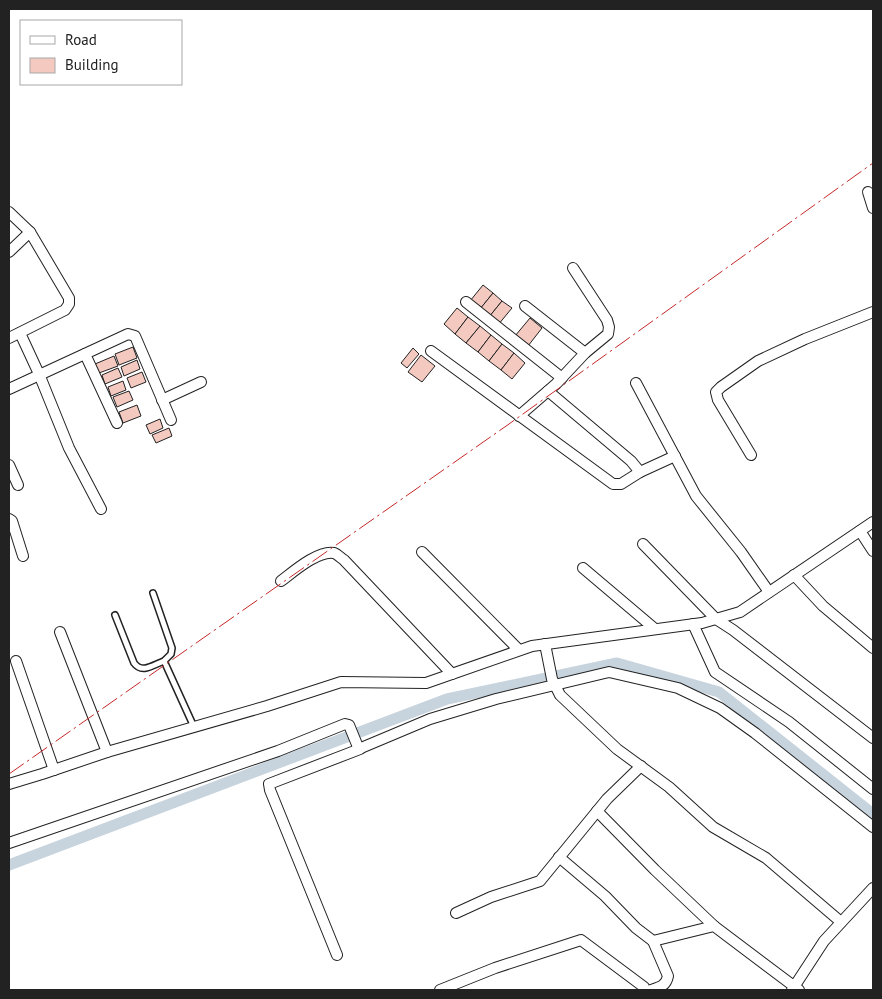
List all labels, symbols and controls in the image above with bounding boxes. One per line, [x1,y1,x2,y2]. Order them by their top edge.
legend [20,20,182,85]
text: Road [65,30,97,49]
text: Building [65,55,119,74]

